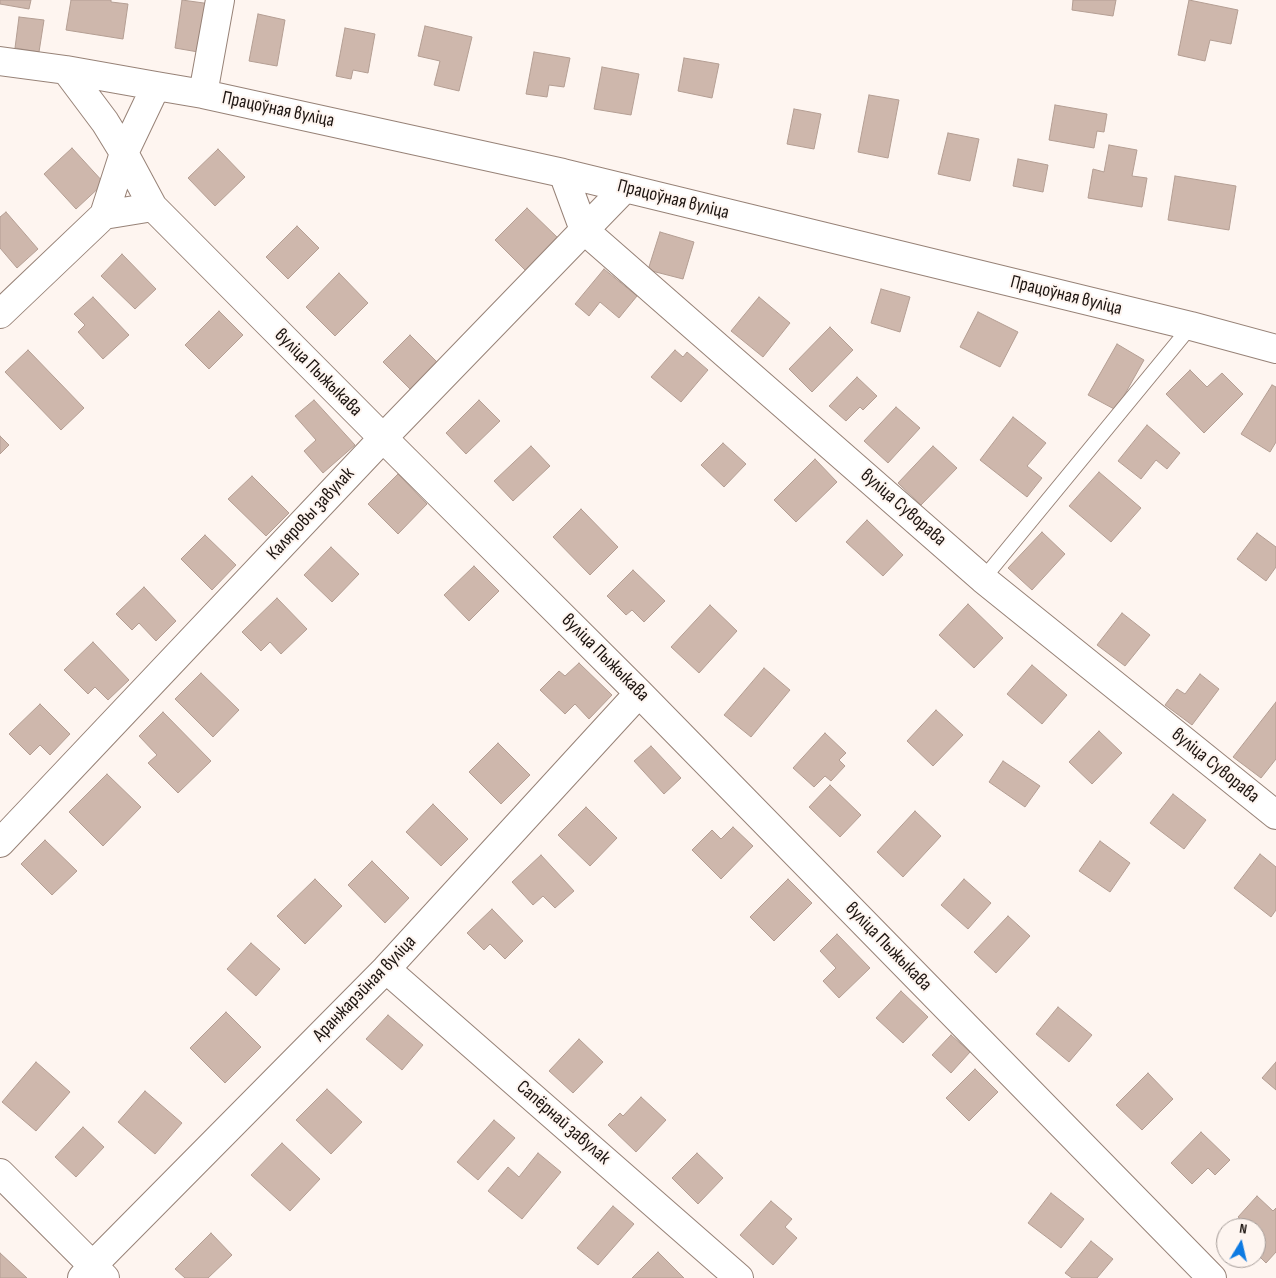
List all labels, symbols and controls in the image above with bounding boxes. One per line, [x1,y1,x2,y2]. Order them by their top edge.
street label: Працоўная вуліца [220,87,336,133]
street label: Працоўная вуліца [615,175,731,225]
street label: Працоўная вуліца [1008,271,1124,321]
street label: вуліца Пыжыкава [269,324,367,422]
street label: Каляровы завулак [262,463,360,565]
street label: вуліца Суворава [855,464,951,552]
street label: вуліца Пыжыкава [556,609,654,707]
street label: вуліца Суворава [1166,724,1264,808]
street label: вуліца Пыжыкава [840,898,936,996]
street label: Аранжарэйная вуліца [309,931,421,1047]
street label: Сапёрнай завулак [511,1076,615,1170]
north arrow [1216,1218,1266,1268]
text: N [1238,1220,1248,1238]

